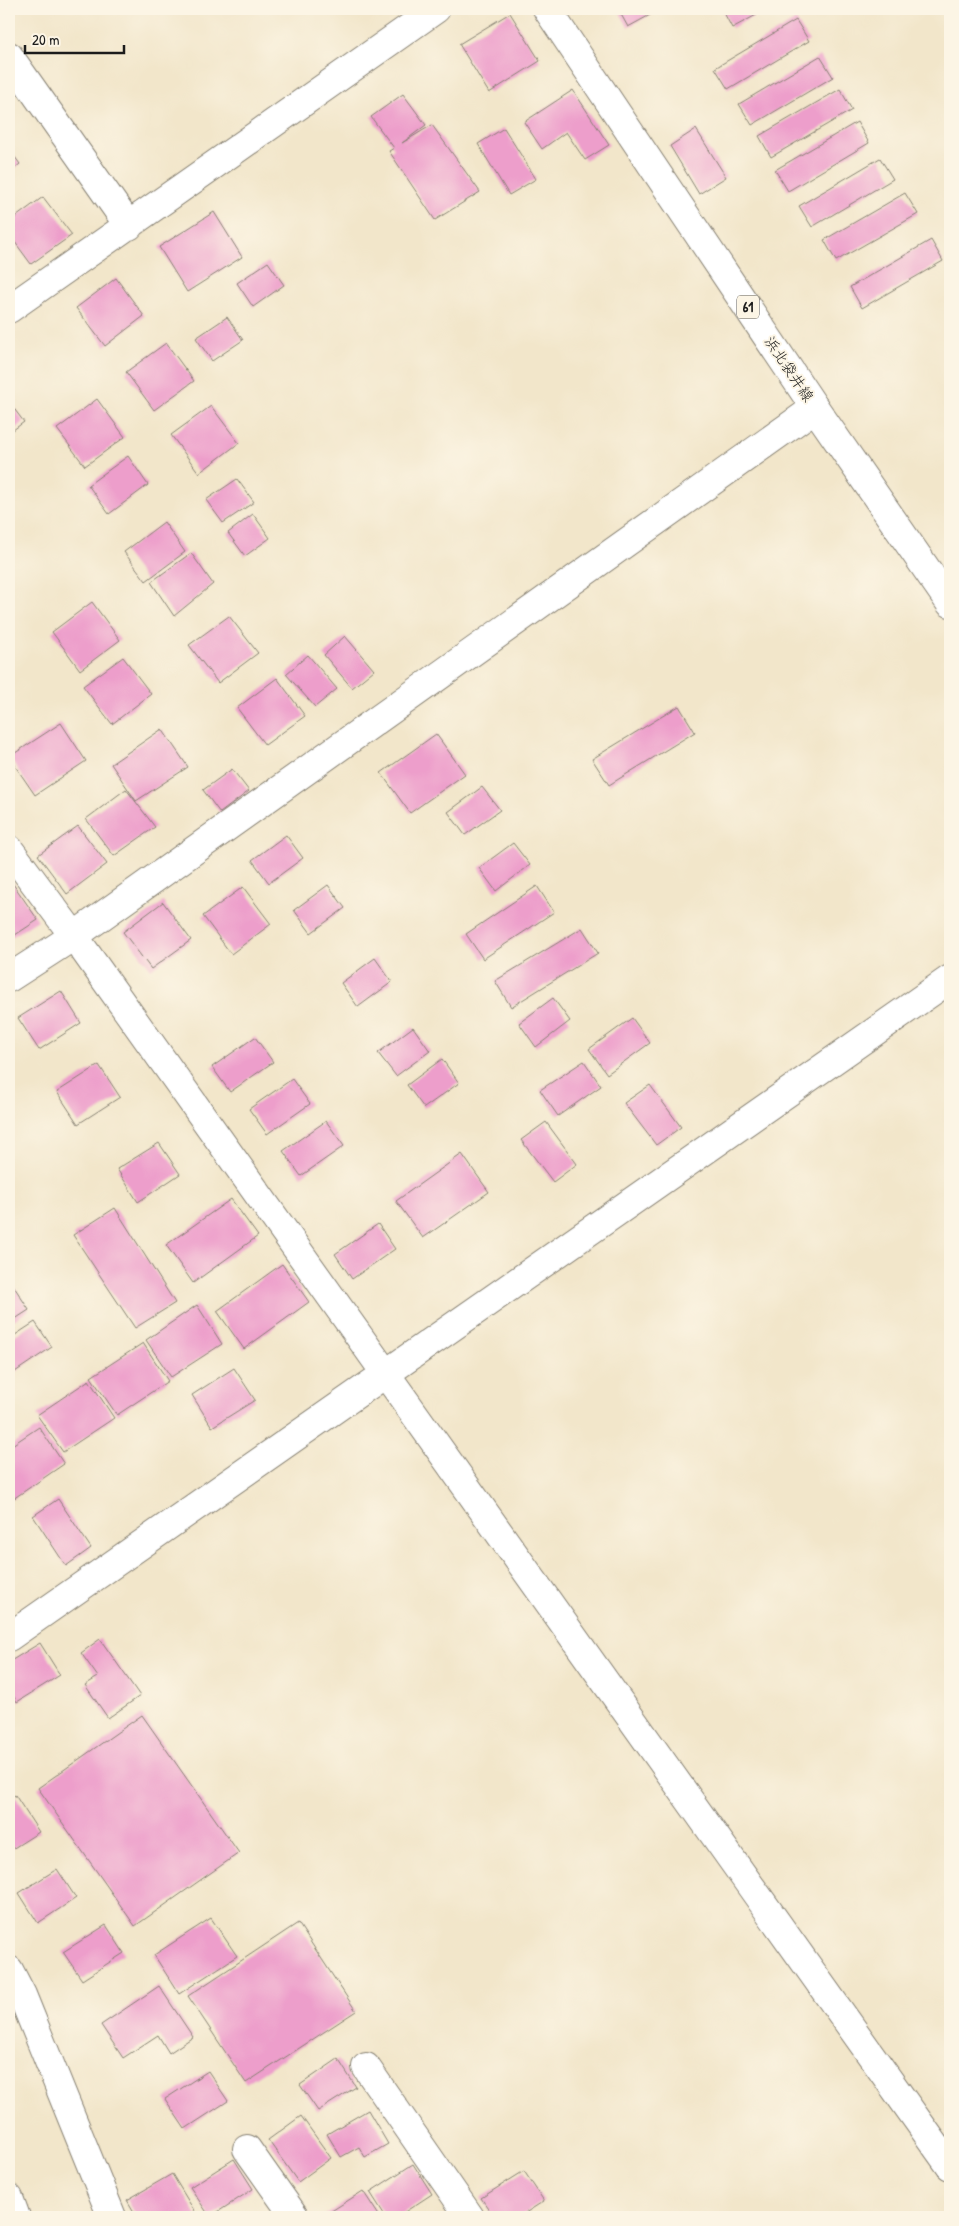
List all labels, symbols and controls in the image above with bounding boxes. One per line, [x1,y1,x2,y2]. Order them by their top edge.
scale bar [25,22,124,54]
text: 20 m [32,29,59,50]
road number: 61 [737,296,759,318]
street label: 浜北袋井線 [760,332,819,406]

